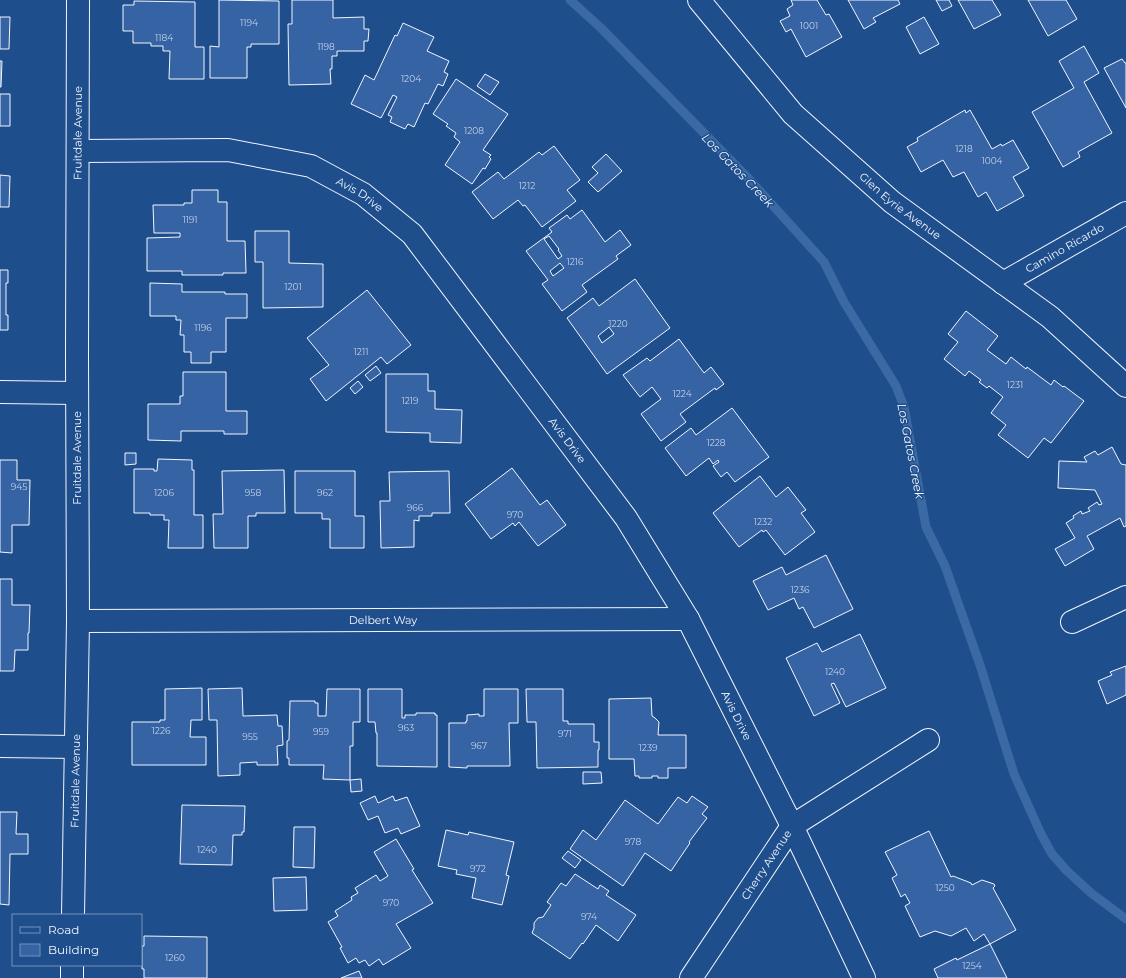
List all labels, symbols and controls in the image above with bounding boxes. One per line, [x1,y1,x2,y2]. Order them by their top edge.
house number: 1194 [240,17,258,28]
house number: 1001 [800,20,818,31]
house number: 1184 [155,32,173,43]
house number: 1198 [317,41,335,52]
house number: 1204 [401,73,421,84]
street label: Fruitdale Avenue [70,86,85,180]
house number: 1208 [464,125,484,136]
water label: Los Gatos Creek [699,130,778,211]
house number: 1218 [955,143,973,154]
house number: 1004 [981,155,1003,166]
street label: Glen Eyrie Avenue [856,169,944,243]
street label: Avis Drive [334,174,386,215]
house number: 1212 [519,180,535,191]
house number: 1191 [182,214,198,225]
street label: Camino Ricardo [1023,220,1107,276]
house number: 1216 [566,256,584,267]
house number: 1201 [284,281,302,292]
house number: 1220 [608,318,628,329]
house number: 1196 [194,322,212,333]
house number: 1211 [354,346,368,357]
house number: 1231 [1007,379,1023,390]
house number: 1224 [672,388,692,399]
house number: 1219 [401,395,419,406]
water label: Los Gatos Creek [894,402,928,501]
street label: Fruitdale Avenue [70,411,84,505]
street label: Avis Drive [546,415,589,466]
house number: 1228 [706,437,726,448]
house number: 945 [11,481,27,492]
house number: 1206 [154,487,174,498]
house number: 958 [245,487,261,498]
house number: 962 [317,487,333,498]
house number: 966 [407,502,424,513]
house number: 970 [507,509,523,520]
house number: 1232 [754,516,772,527]
house number: 1236 [791,584,810,595]
street label: Delbert Way [349,613,417,627]
house number: 1240 [825,666,845,677]
street label: Avis Drive [718,688,755,743]
house number: 963 [398,722,414,733]
house number: 1226 [152,725,171,736]
house number: 959 [313,726,330,737]
house number: 971 [558,728,572,739]
house number: 955 [242,731,258,742]
street label: Fruitdale Avenue [67,734,83,828]
house number: 967 [471,740,487,751]
house number: 1239 [639,742,658,753]
street label: Cherry Avenue [738,827,795,902]
house number: 978 [625,836,641,847]
house number: 1240 [197,844,217,855]
house number: 972 [470,863,486,874]
house number: 1250 [935,882,955,893]
house number: 970 [383,897,399,908]
house number: 974 [581,911,597,922]
legend [12,914,142,966]
text: Road [48,922,79,937]
text: Building [48,942,99,957]
house number: 1260 [165,952,185,963]
house number: 1254 [962,960,982,971]

